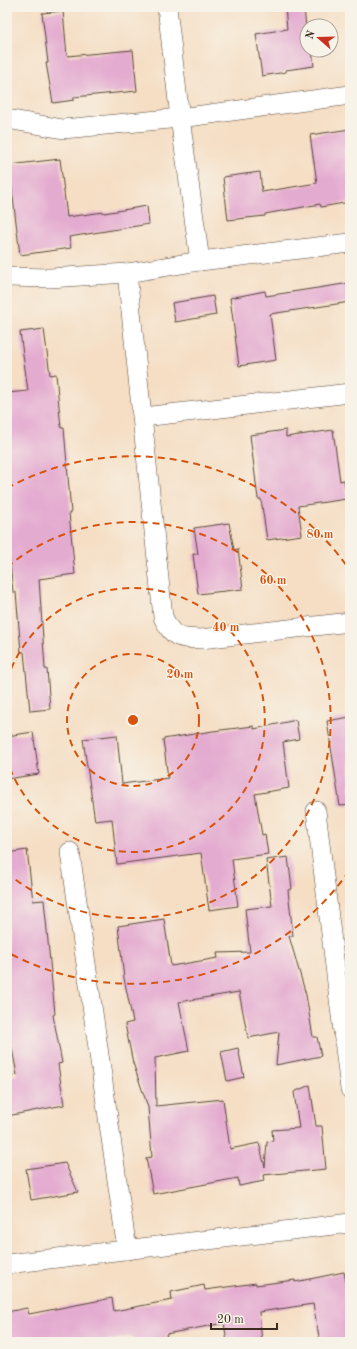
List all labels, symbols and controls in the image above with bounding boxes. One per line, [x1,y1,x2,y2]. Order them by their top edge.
north arrow [299,18,339,58]
text: N [304,29,318,41]
text: 80 m [307,529,334,541]
text: 60 m [260,575,287,587]
text: 40 m [213,622,240,634]
text: 20 m [167,669,194,681]
centre of rings [126,713,140,727]
scale bar [211,1305,277,1331]
text: 20 m [217,1314,244,1326]

